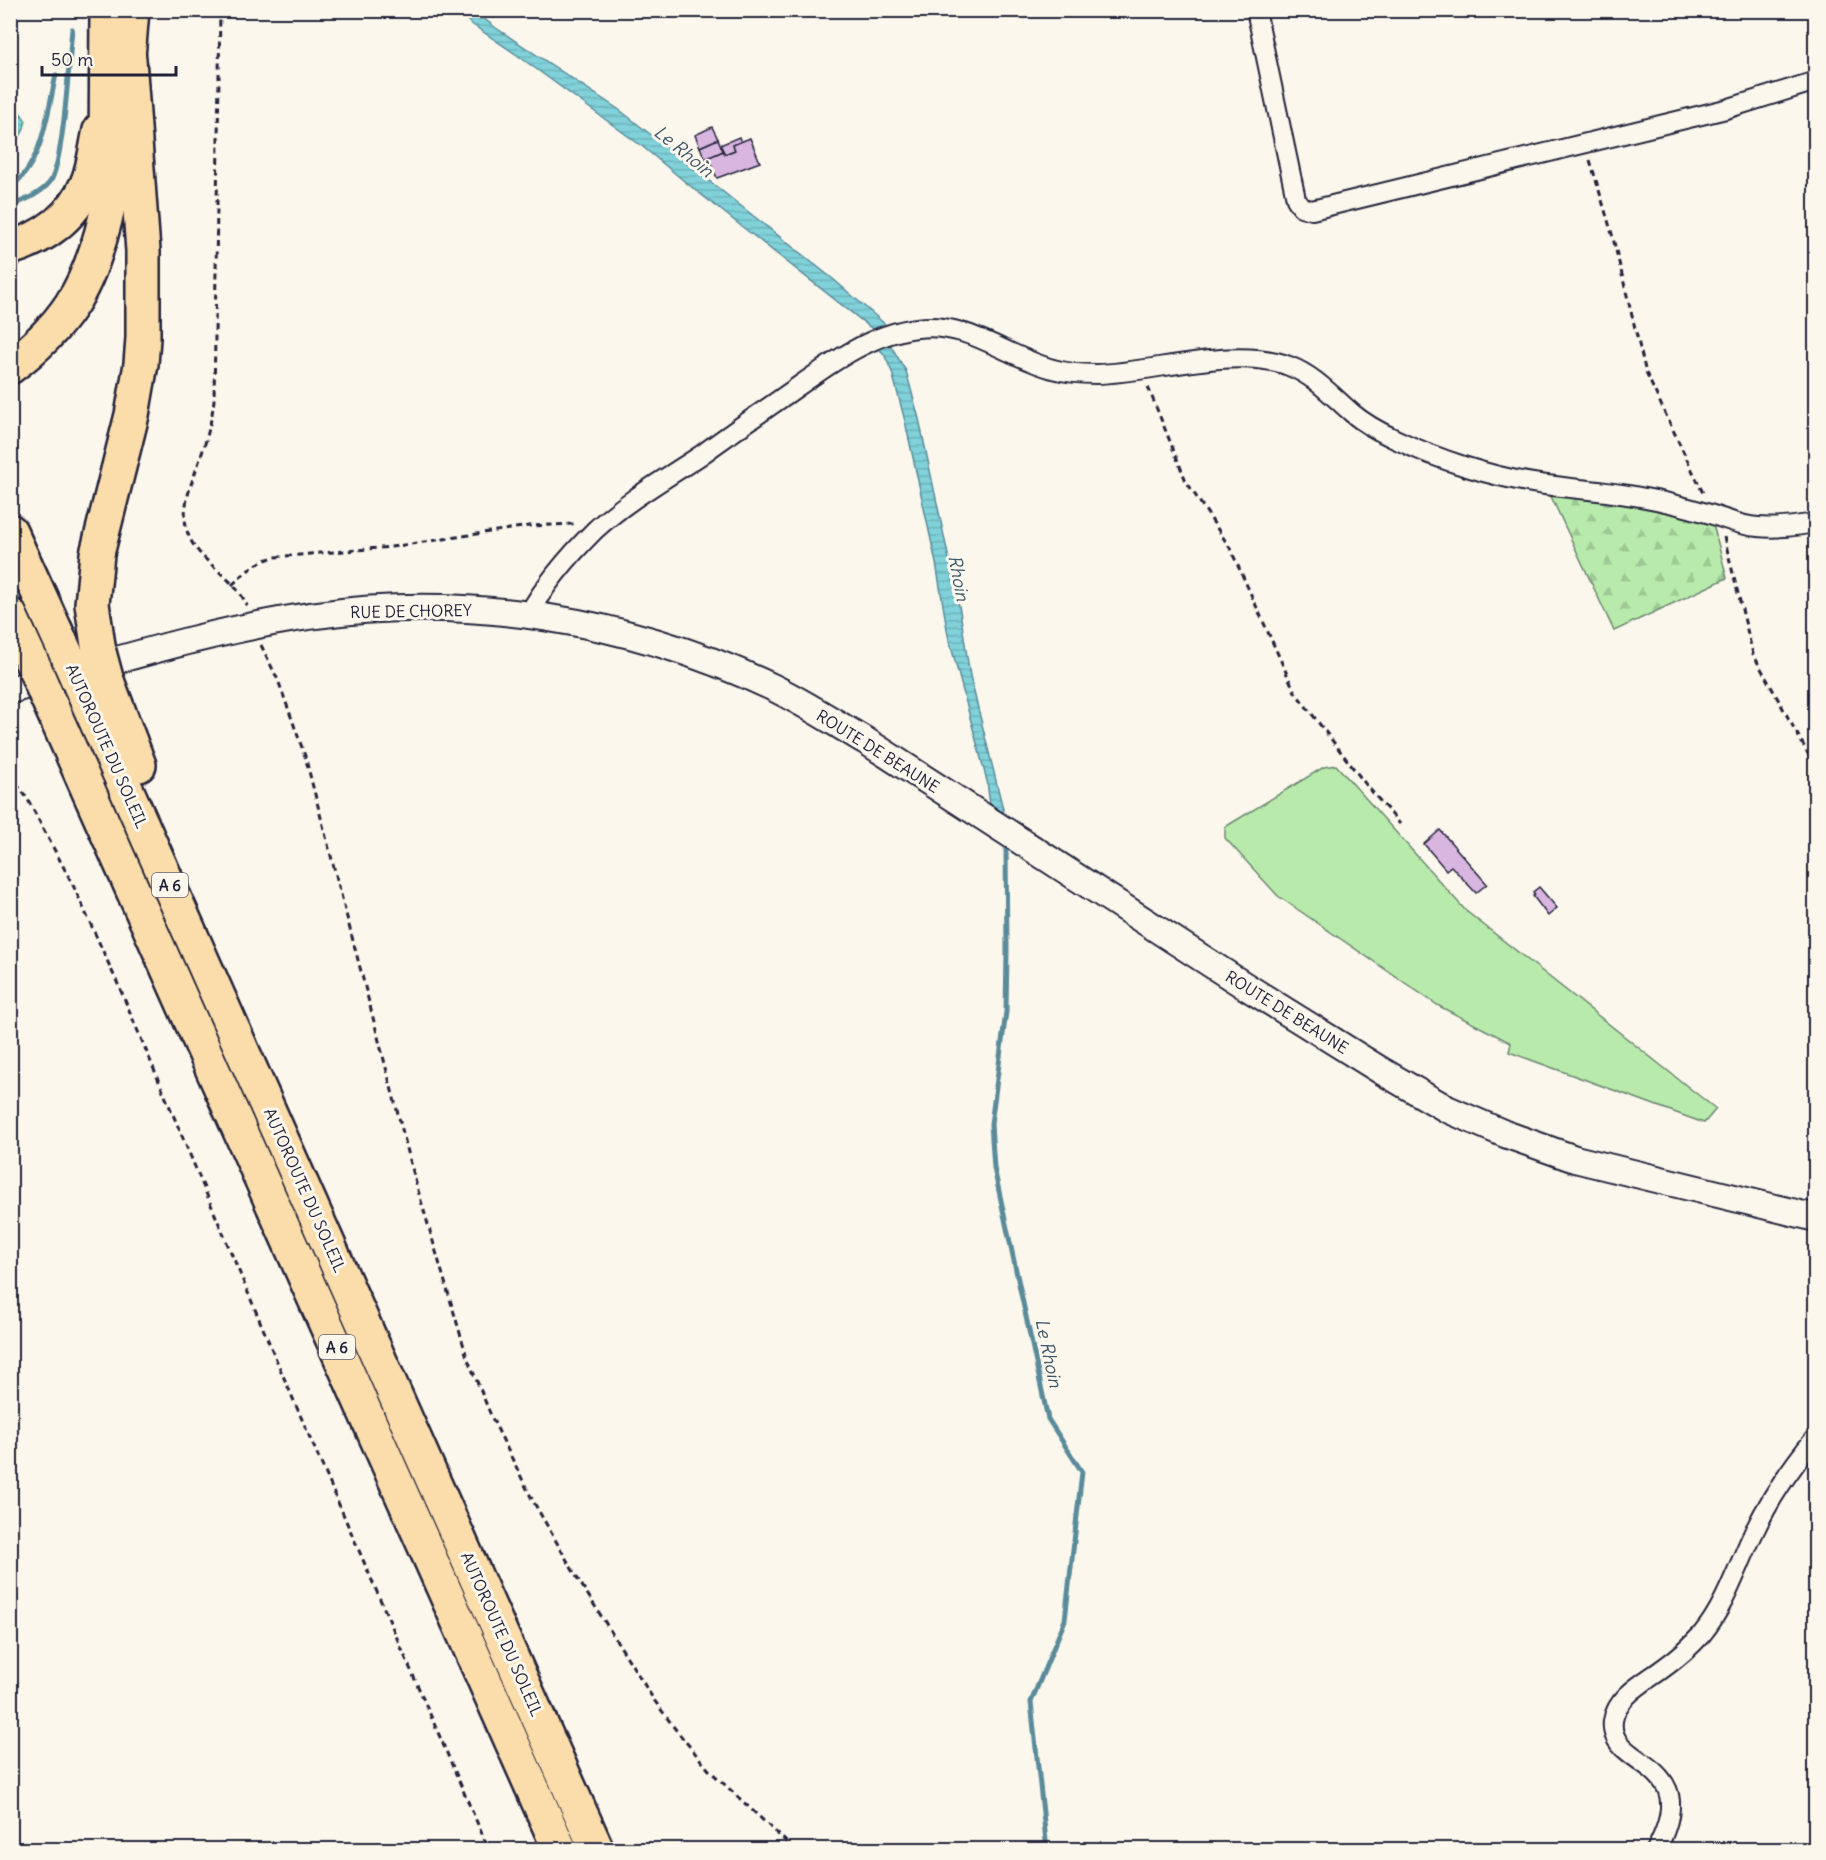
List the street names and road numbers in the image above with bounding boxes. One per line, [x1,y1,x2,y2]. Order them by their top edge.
street label: RUE DE CHOREY [350,600,472,622]
street label: AUTOROUTE DU SOLEIL [62,661,152,831]
street label: ROUTE DE BEAUNE [813,705,943,797]
road number: A 6 [152,873,188,897]
street label: ROUTE DE BEAUNE [1222,966,1352,1058]
street label: AUTOROUTE DU SOLEIL [260,1105,350,1275]
road number: A 6 [319,1335,355,1359]
street label: AUTOROUTE DU SOLEIL [457,1549,547,1719]

